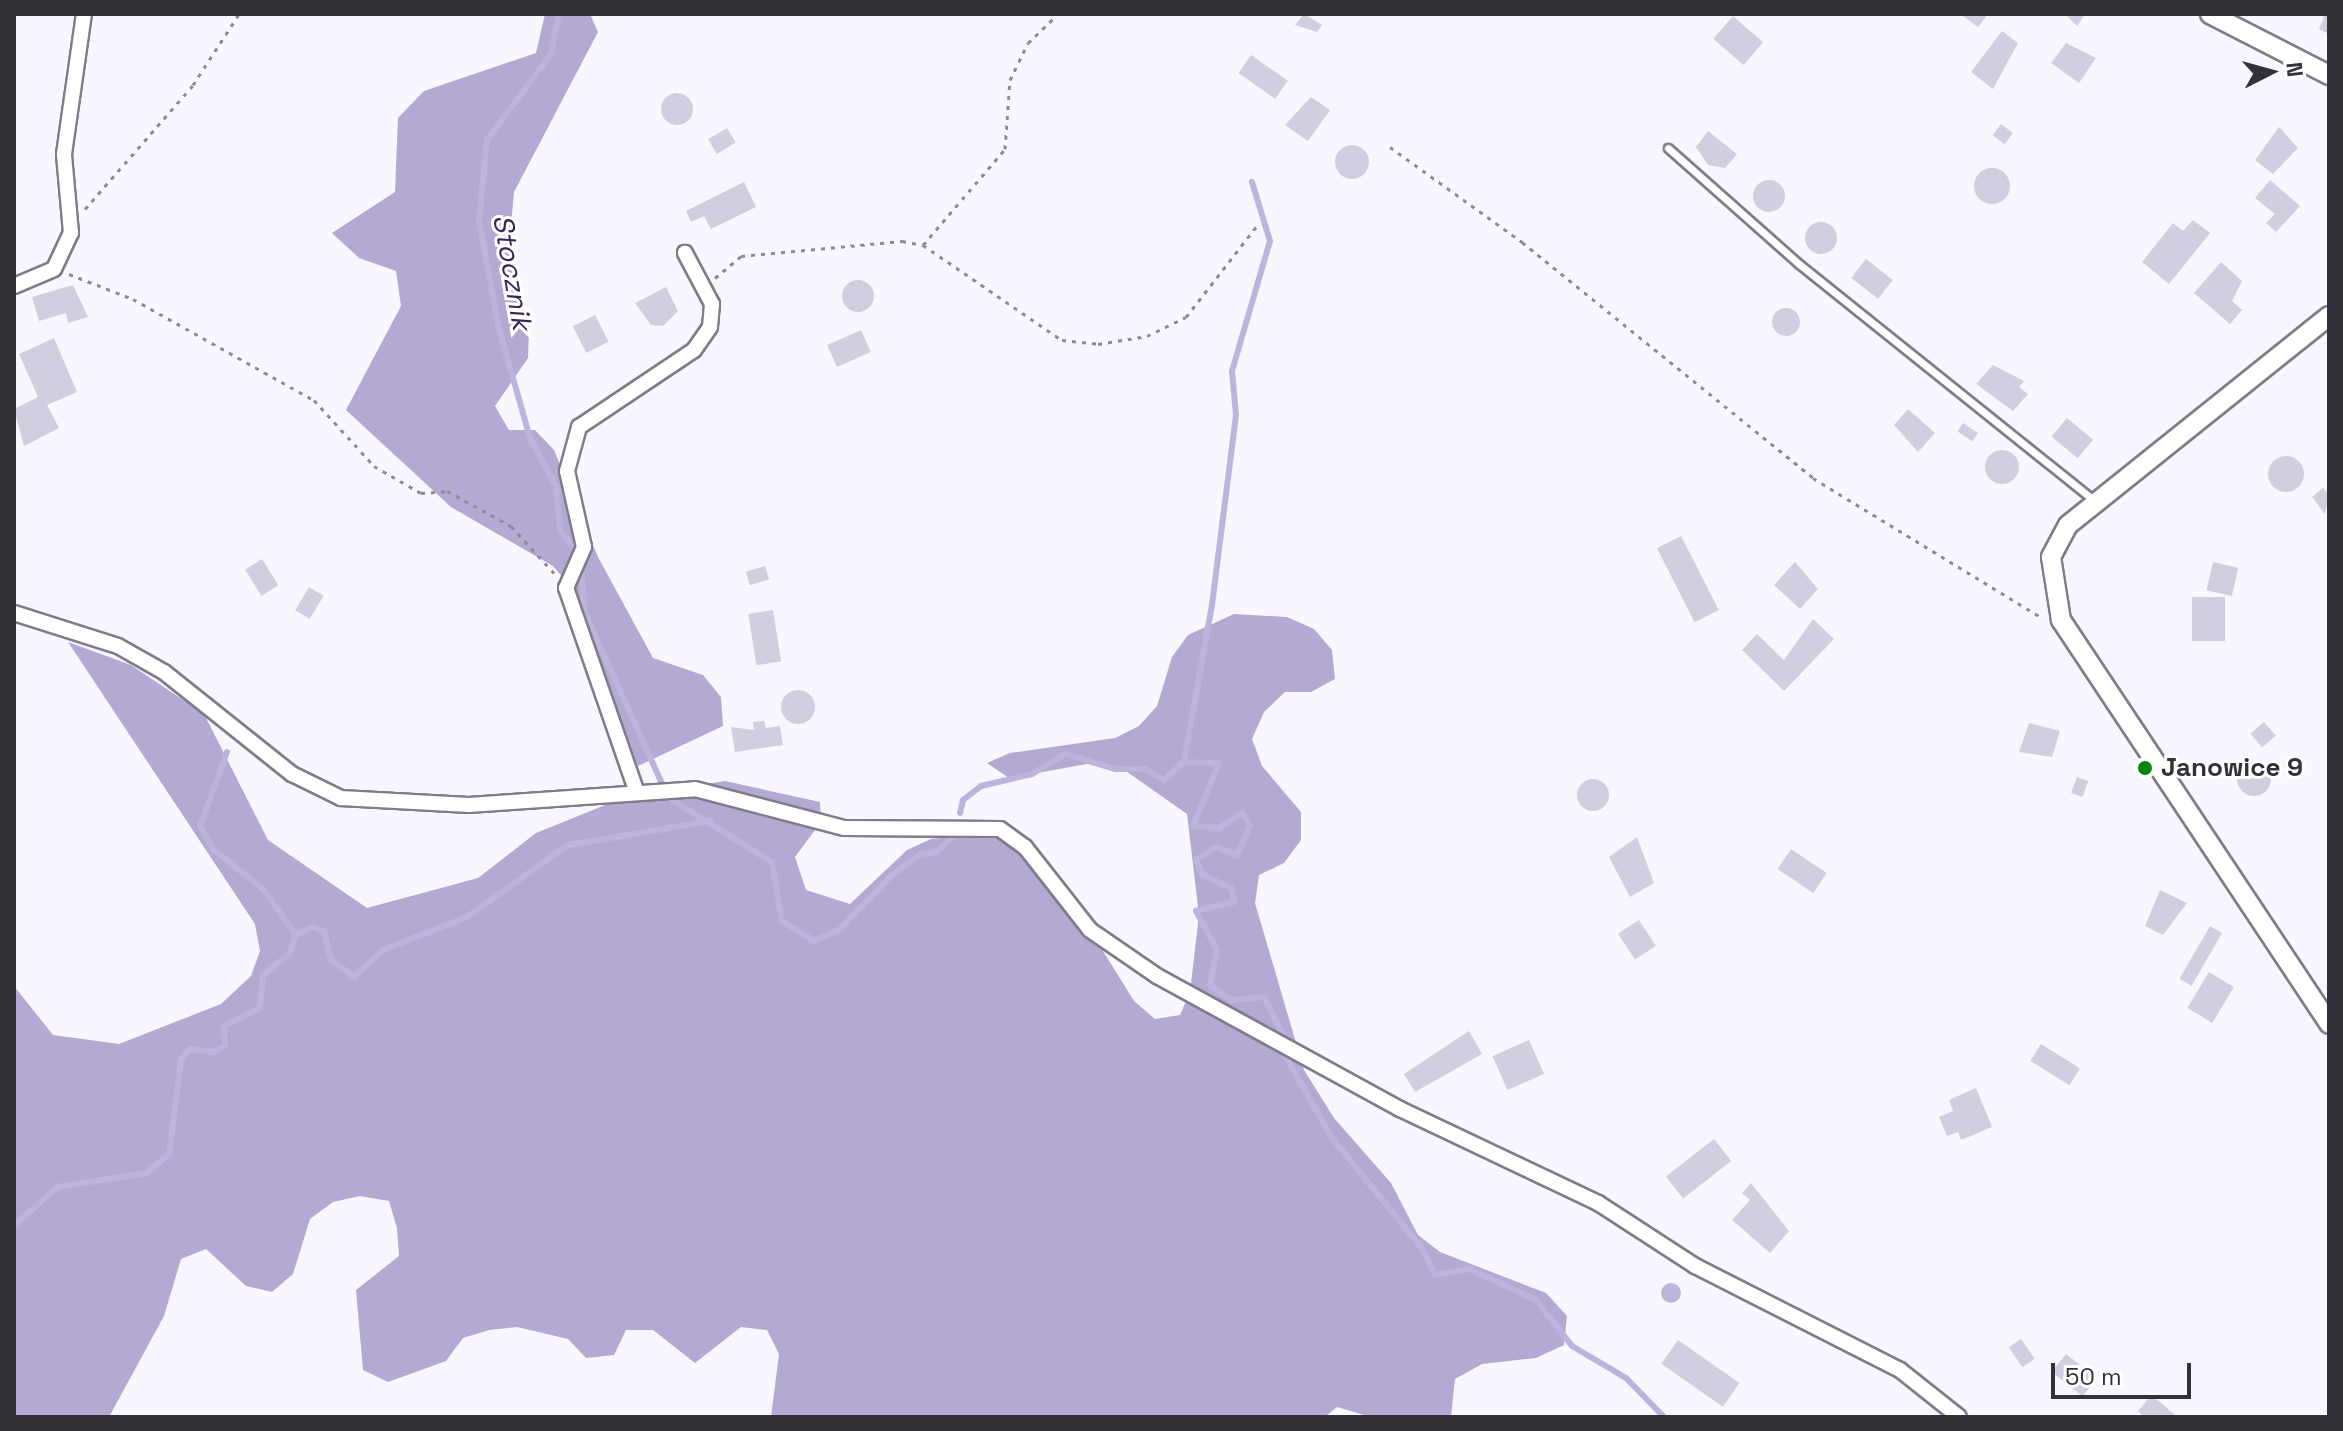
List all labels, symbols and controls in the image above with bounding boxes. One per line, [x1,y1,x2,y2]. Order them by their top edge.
north arrow [2231,32,2311,112]
text: N [2280,61,2310,78]
water label: Stocznik [486,212,540,332]
place label: Janowice 9 [2161,752,2303,784]
marker: Janowice 9 [2136,759,2154,777]
scale bar [2055,1347,2195,1397]
text: 50 m [2065,1361,2122,1392]

